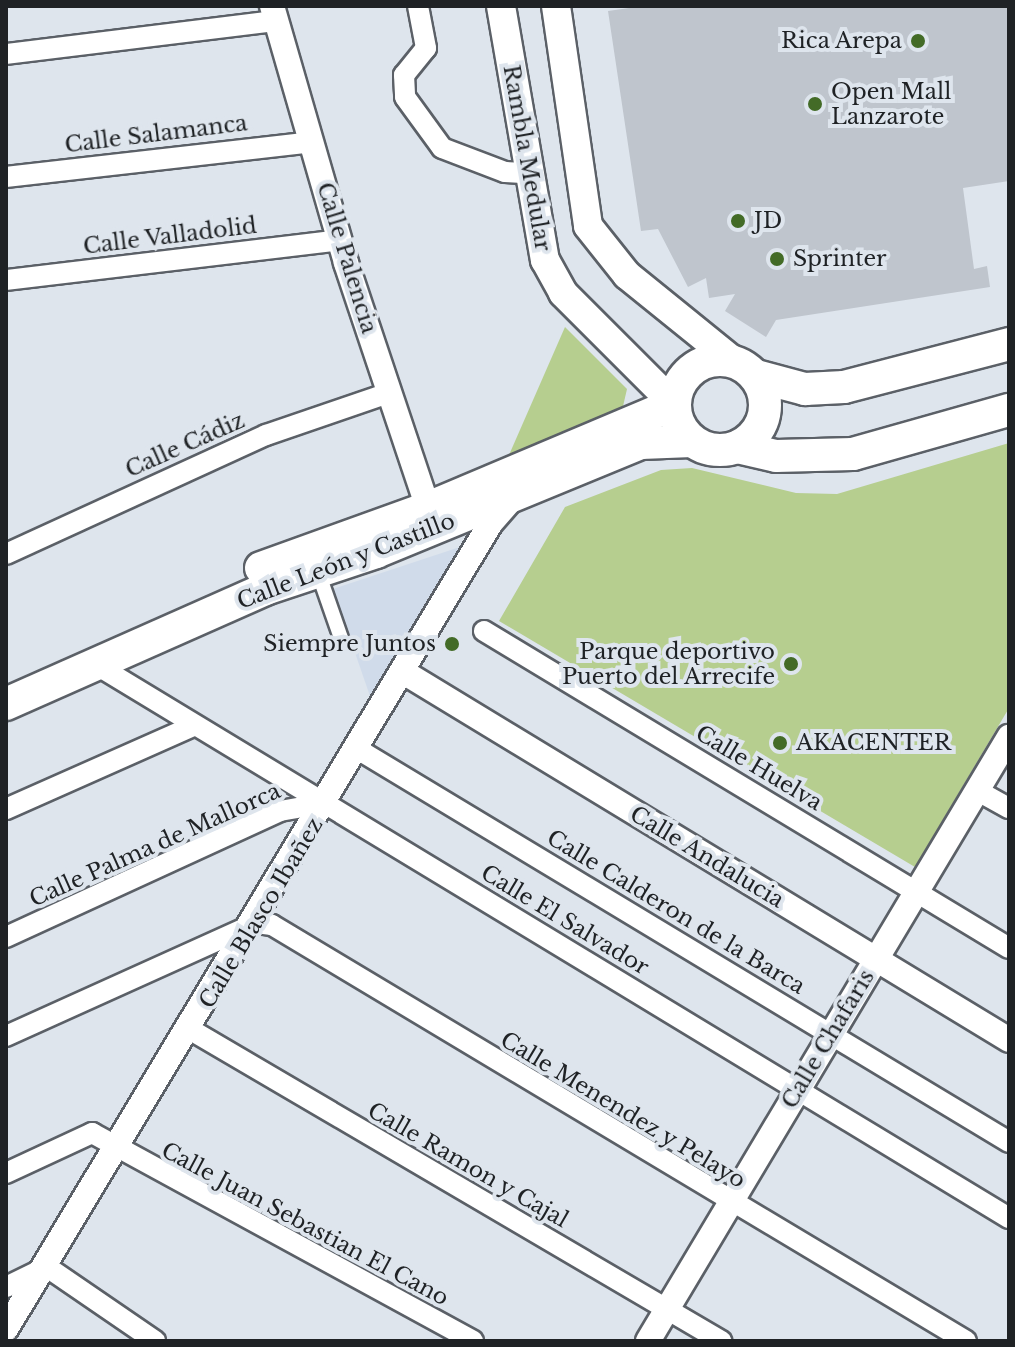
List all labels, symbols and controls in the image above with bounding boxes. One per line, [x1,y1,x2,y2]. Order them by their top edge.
place label: Rica Arepa [780,28,902,54]
marker: Rica Arepa [909,32,927,50]
street label: Rambla Medular [498,63,556,253]
place label: Open Mall Lanzarote [831,78,951,130]
marker: Open Mall Lanzarote [806,95,824,113]
street label: Calle Salamanca [63,110,249,158]
street label: Calle Palencia [312,179,382,337]
place label: JD [754,208,782,234]
street label: Calle Valladolid [81,212,259,260]
marker: JD [729,212,747,230]
place label: Sprinter [793,246,887,272]
marker: Sprinter [768,250,786,268]
street label: Calle Cádiz [121,407,249,483]
street label: Calle León y Castillo [233,507,459,615]
place label: Siempre Juntos [263,631,436,657]
marker: Siempre Juntos [443,635,461,653]
place label: Parque deportivo Puerto del Arrecife [561,638,775,690]
marker: Parque deportivo Puerto del Arrecife [782,655,800,673]
street label: Calle Huelva [691,720,827,816]
place label: AKACENTER [796,730,951,756]
marker: AKACENTER [771,734,789,752]
street label: Calle Palma de Mallorca [25,778,285,912]
street label: Calle Andalucia [625,800,789,914]
street label: Calle Blasco Ibañez [194,813,328,1013]
street label: Calle Calderon de la Barca [542,824,810,1000]
street label: Calle El Salvador [476,859,654,981]
street label: Calle Chafaris [776,965,880,1113]
street label: Calle Menendez y Pelayo [495,1026,751,1194]
street label: Calle Ramon y Cajal [363,1097,573,1233]
street label: Calle Juan Sebastian El Cano [157,1137,453,1311]

